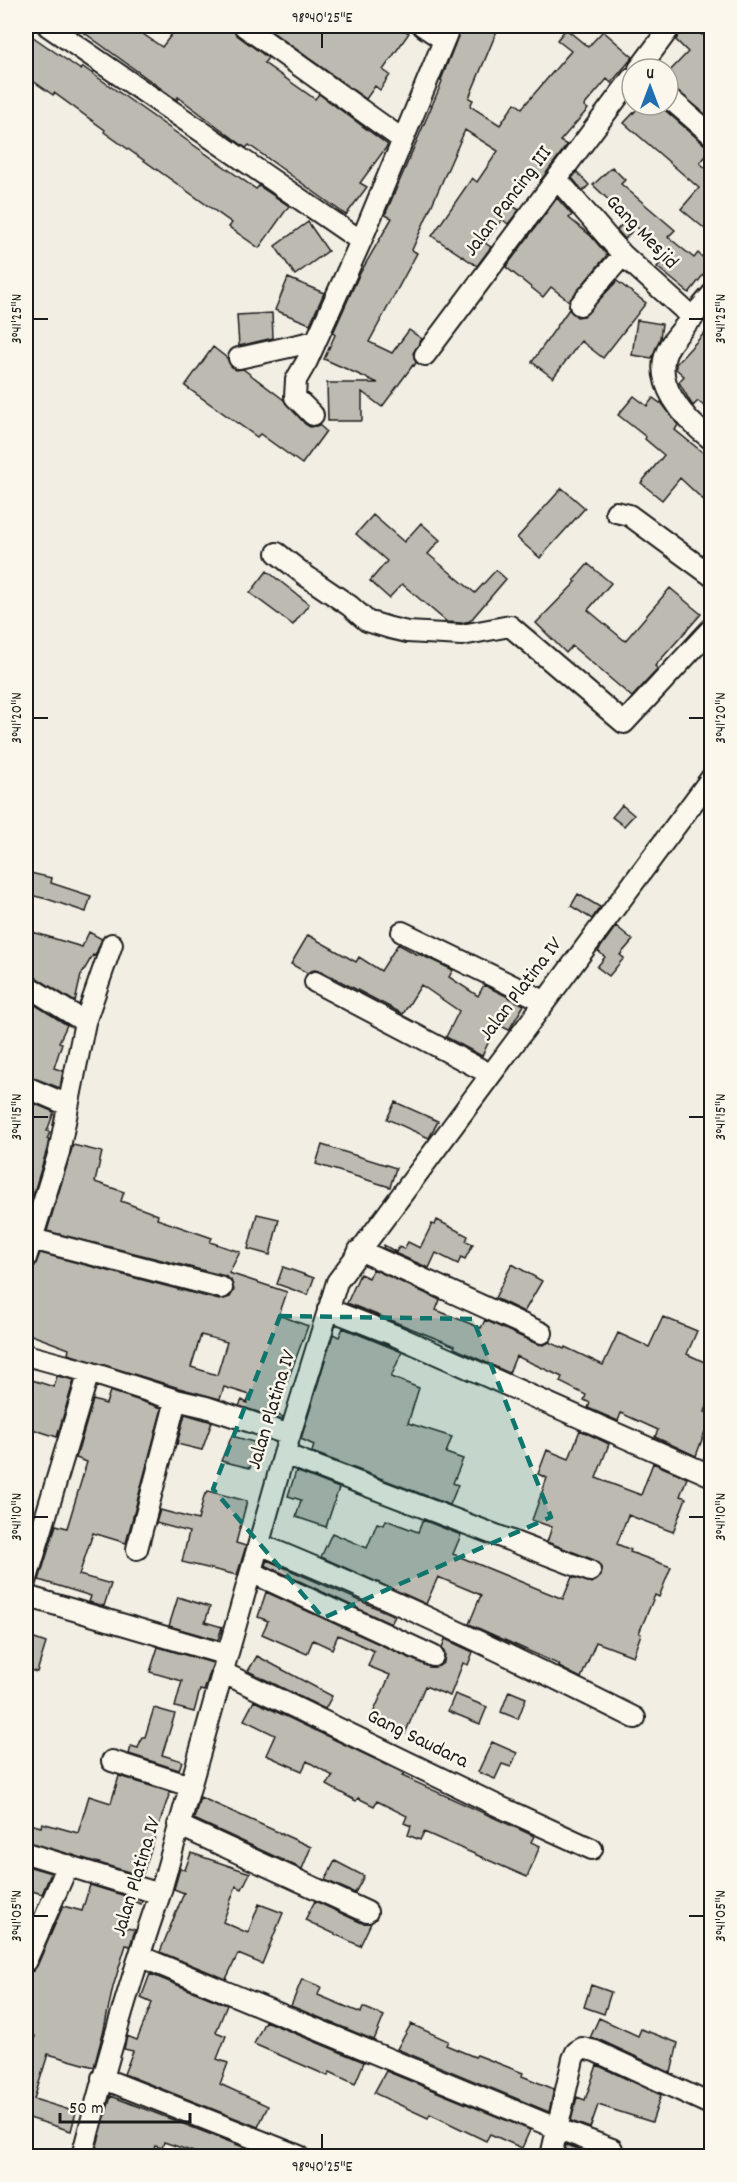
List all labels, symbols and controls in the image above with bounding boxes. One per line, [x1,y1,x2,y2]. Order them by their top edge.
text: 98°40'25"E [292,8,353,30]
north arrow [620,57,680,117]
text: U [646,63,654,86]
street label: Jalan Pancing III [457,140,561,264]
street label: Gang Mesjid [598,189,684,277]
text: 3°41'25"N [7,294,29,344]
text: 3°41'25"N [711,294,733,344]
text: 3°41'20"N [7,692,29,744]
text: 3°41'20"N [711,692,733,744]
street label: Jalan Platina IV [473,932,571,1048]
text: 3°41'15"N [7,1094,29,1140]
text: 3°41'15"N [711,1094,733,1140]
street label: Jalan Platina IV [241,1346,305,1474]
text: 3°41'10"N [7,1493,29,1541]
text: 3°41'10"N [711,1493,733,1541]
street label: Gang Saudara [361,1702,474,1778]
street label: Jalan Platina IV [106,1813,170,1941]
text: 3°41'05"N [7,1890,29,1942]
text: 3°41'05"N [711,1890,733,1942]
scale bar [60,2086,190,2124]
text: 50 m [69,2097,104,2122]
text: 98°40'25"E [292,2157,353,2179]

